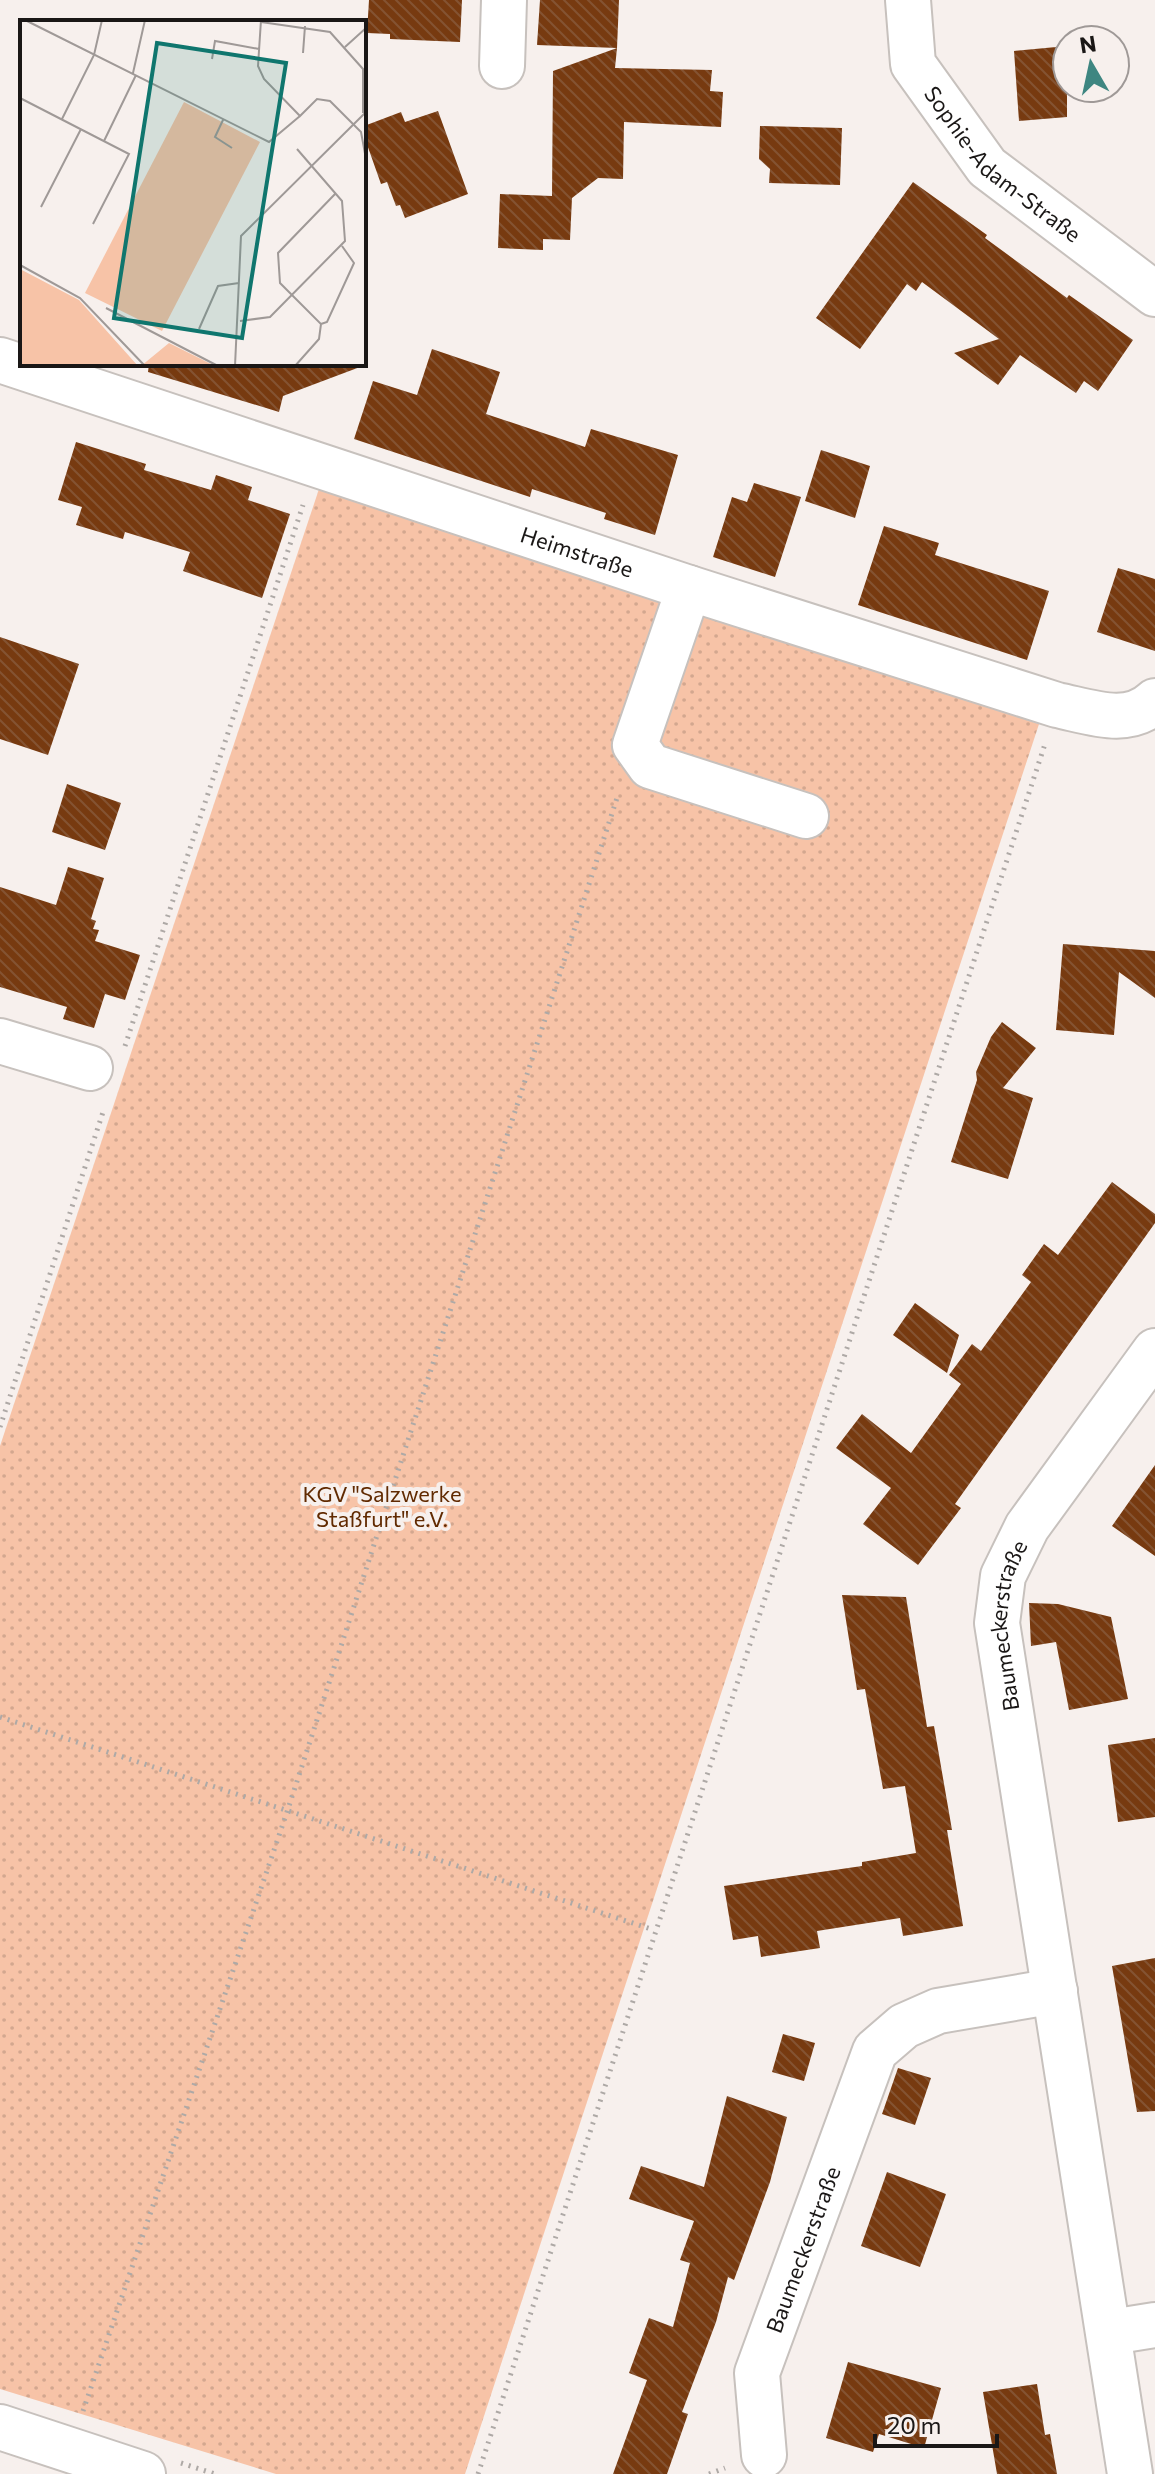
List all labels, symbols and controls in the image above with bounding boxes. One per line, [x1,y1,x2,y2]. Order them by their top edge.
inset map [20,20,366,366]
north arrow [1051,24,1131,104]
text: N [1078,29,1098,58]
street label: Sophie-Adam-Straße [919,80,1087,247]
street label: Heimstraße [517,520,637,582]
park label: KGV "Salzwerke Staßfurt" e.V. [302,1480,462,1532]
street label: Baumeckerstraße [983,1535,1032,1713]
street label: Baumeckerstraße [759,2162,845,2336]
scale bar [875,2398,997,2448]
text: 20 m [887,2410,941,2439]

